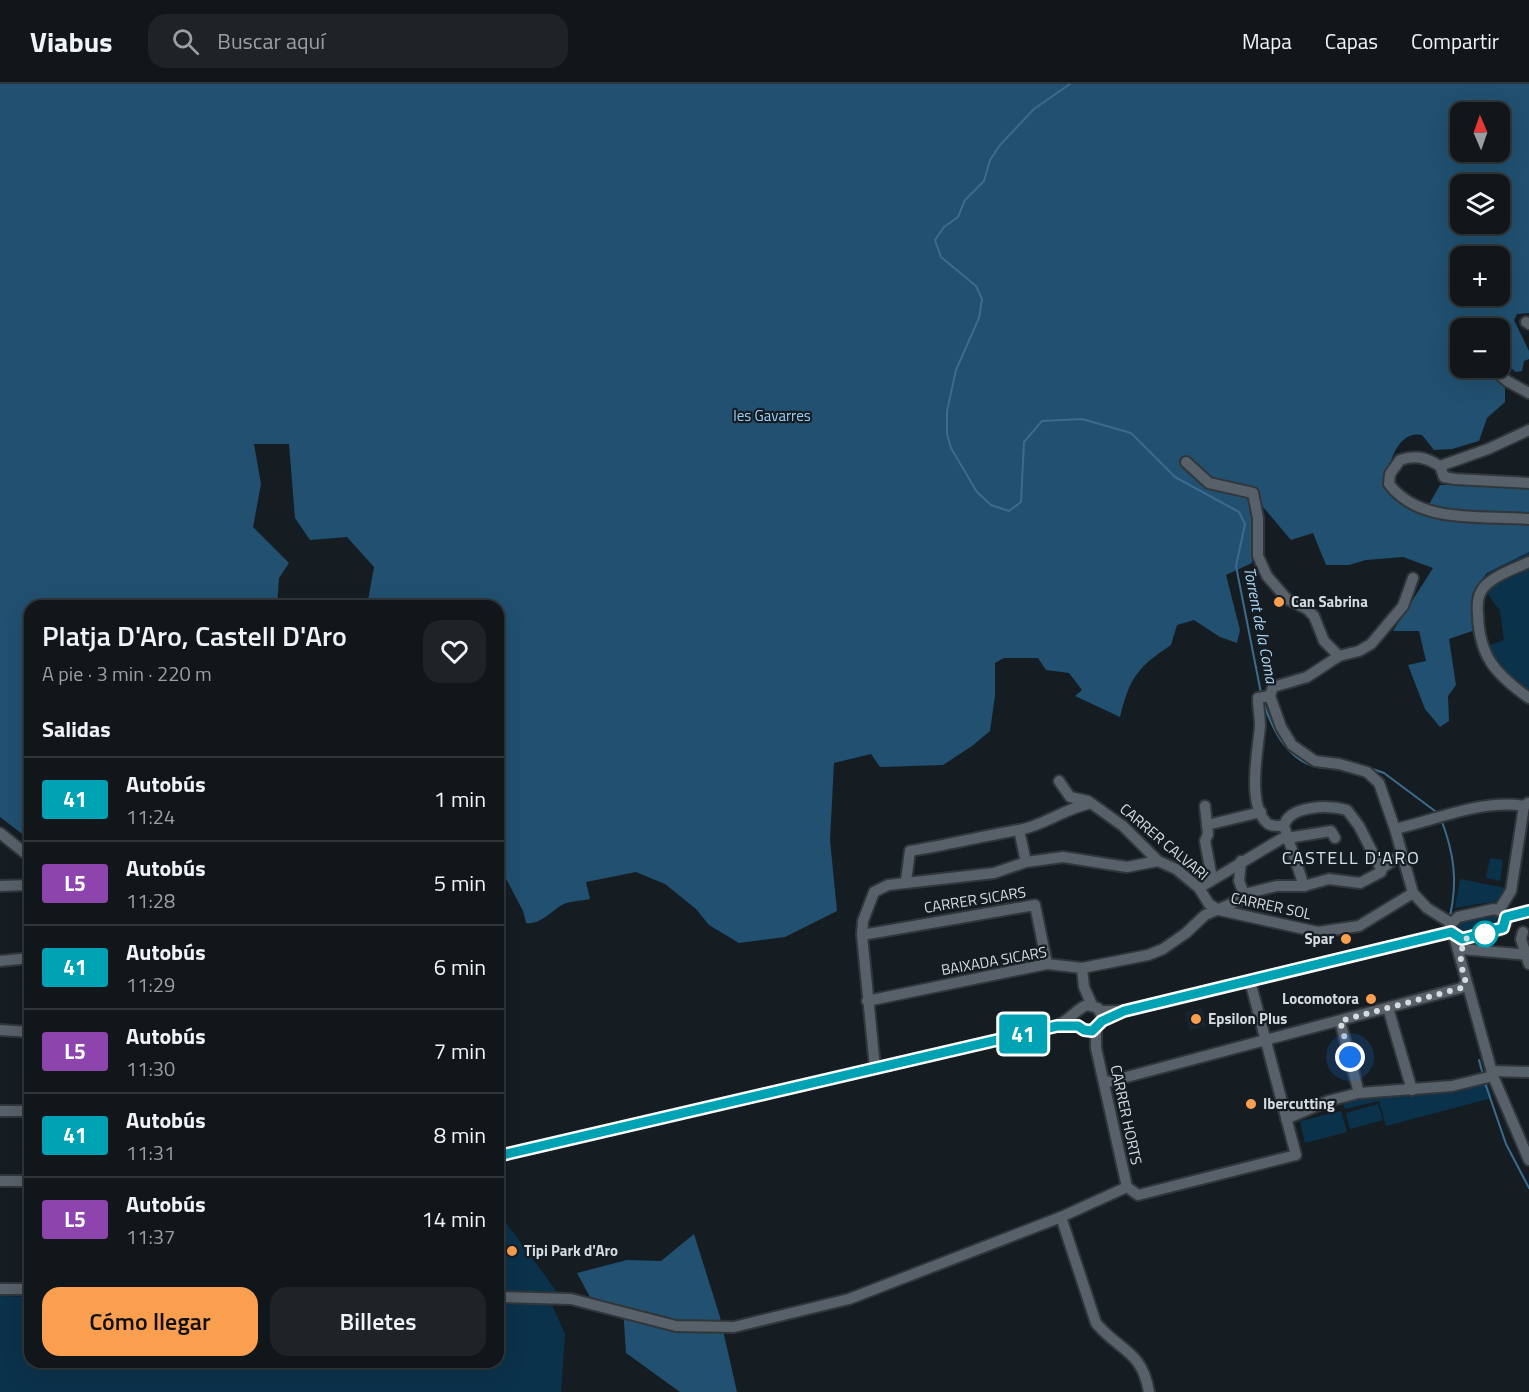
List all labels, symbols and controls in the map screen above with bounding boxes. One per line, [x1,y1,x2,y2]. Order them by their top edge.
search box [148,14,568,68]
text: Viabus [30,20,112,63]
text: Buscar aquí [217,24,325,58]
icon: search [169,25,202,58]
text: Mapa [1242,25,1292,57]
text: Capas [1325,25,1378,57]
text: Compartir [1411,25,1499,57]
north arrow [1450,102,1510,162]
map controls [1450,102,1510,378]
button: layers [1450,174,1510,234]
button: + [1450,246,1510,306]
button: − [1450,318,1510,378]
park label: les Gavarres [733,404,811,427]
water label: Torrent de la Coma [1238,565,1284,686]
place label: Can Sabrina [1291,590,1368,613]
marker: Can Sabrina [1272,595,1286,609]
text: Platja D'Aro, Castell D'Aro [42,614,347,657]
button: heart [423,620,486,683]
text: A pie · 3 min · 220 m [42,658,212,689]
text: Salidas [42,712,111,746]
text: Autobús [126,767,206,801]
text: 1 min [434,782,486,816]
text: 41 [63,783,87,815]
street label: CARRER CALVARI [1115,797,1214,886]
text: 11:24 [126,801,175,832]
district label: CASTELL D'ARO [1282,844,1420,871]
text: Autobús [126,851,206,885]
text: 5 min [434,866,486,900]
text: L5 [64,867,86,899]
street label: CARRER SICARS [922,880,1027,919]
text: 11:28 [126,885,175,916]
street label: CARRER SOL [1229,886,1313,925]
unlabelled marker [1472,921,1498,947]
place label: Spar [1304,927,1334,950]
marker: Spar [1339,932,1353,946]
text: Autobús [126,935,206,969]
street label: BAIXADA SICARS [939,940,1049,981]
text: 6 min [434,950,486,984]
text: 41 [63,951,87,983]
text: 11:29 [126,969,175,1000]
place label: Locomotora [1282,987,1359,1010]
marker: Locomotora [1364,992,1378,1006]
place label: Epsilon Plus [1208,1007,1287,1030]
marker: Epsilon Plus [1189,1012,1203,1026]
line badge: 41 [996,1014,1050,1054]
text: 41 [1011,1018,1035,1050]
text: Autobús [126,1019,206,1053]
text: 7 min [434,1034,486,1068]
text: L5 [64,1035,86,1067]
your location [1335,1042,1365,1072]
text: 11:30 [126,1053,175,1084]
street label: CARRER HORTS [1105,1063,1148,1167]
place label: Ibercutting [1263,1092,1335,1115]
marker: Ibercutting [1244,1097,1258,1111]
text: Autobús [126,1103,206,1137]
text: 8 min [434,1118,486,1152]
text: 41 [63,1119,87,1151]
text: 11:31 [126,1137,175,1168]
text: Autobús [126,1187,206,1221]
text: 14 min [421,1202,486,1236]
text: L5 [64,1203,86,1235]
text: 11:37 [126,1221,175,1252]
place label: Tipi Park d'Aro [524,1239,618,1262]
marker: Tipi Park d'Aro [505,1244,519,1258]
button: Cómo llegar [42,1287,258,1356]
button: Billetes [270,1287,486,1356]

